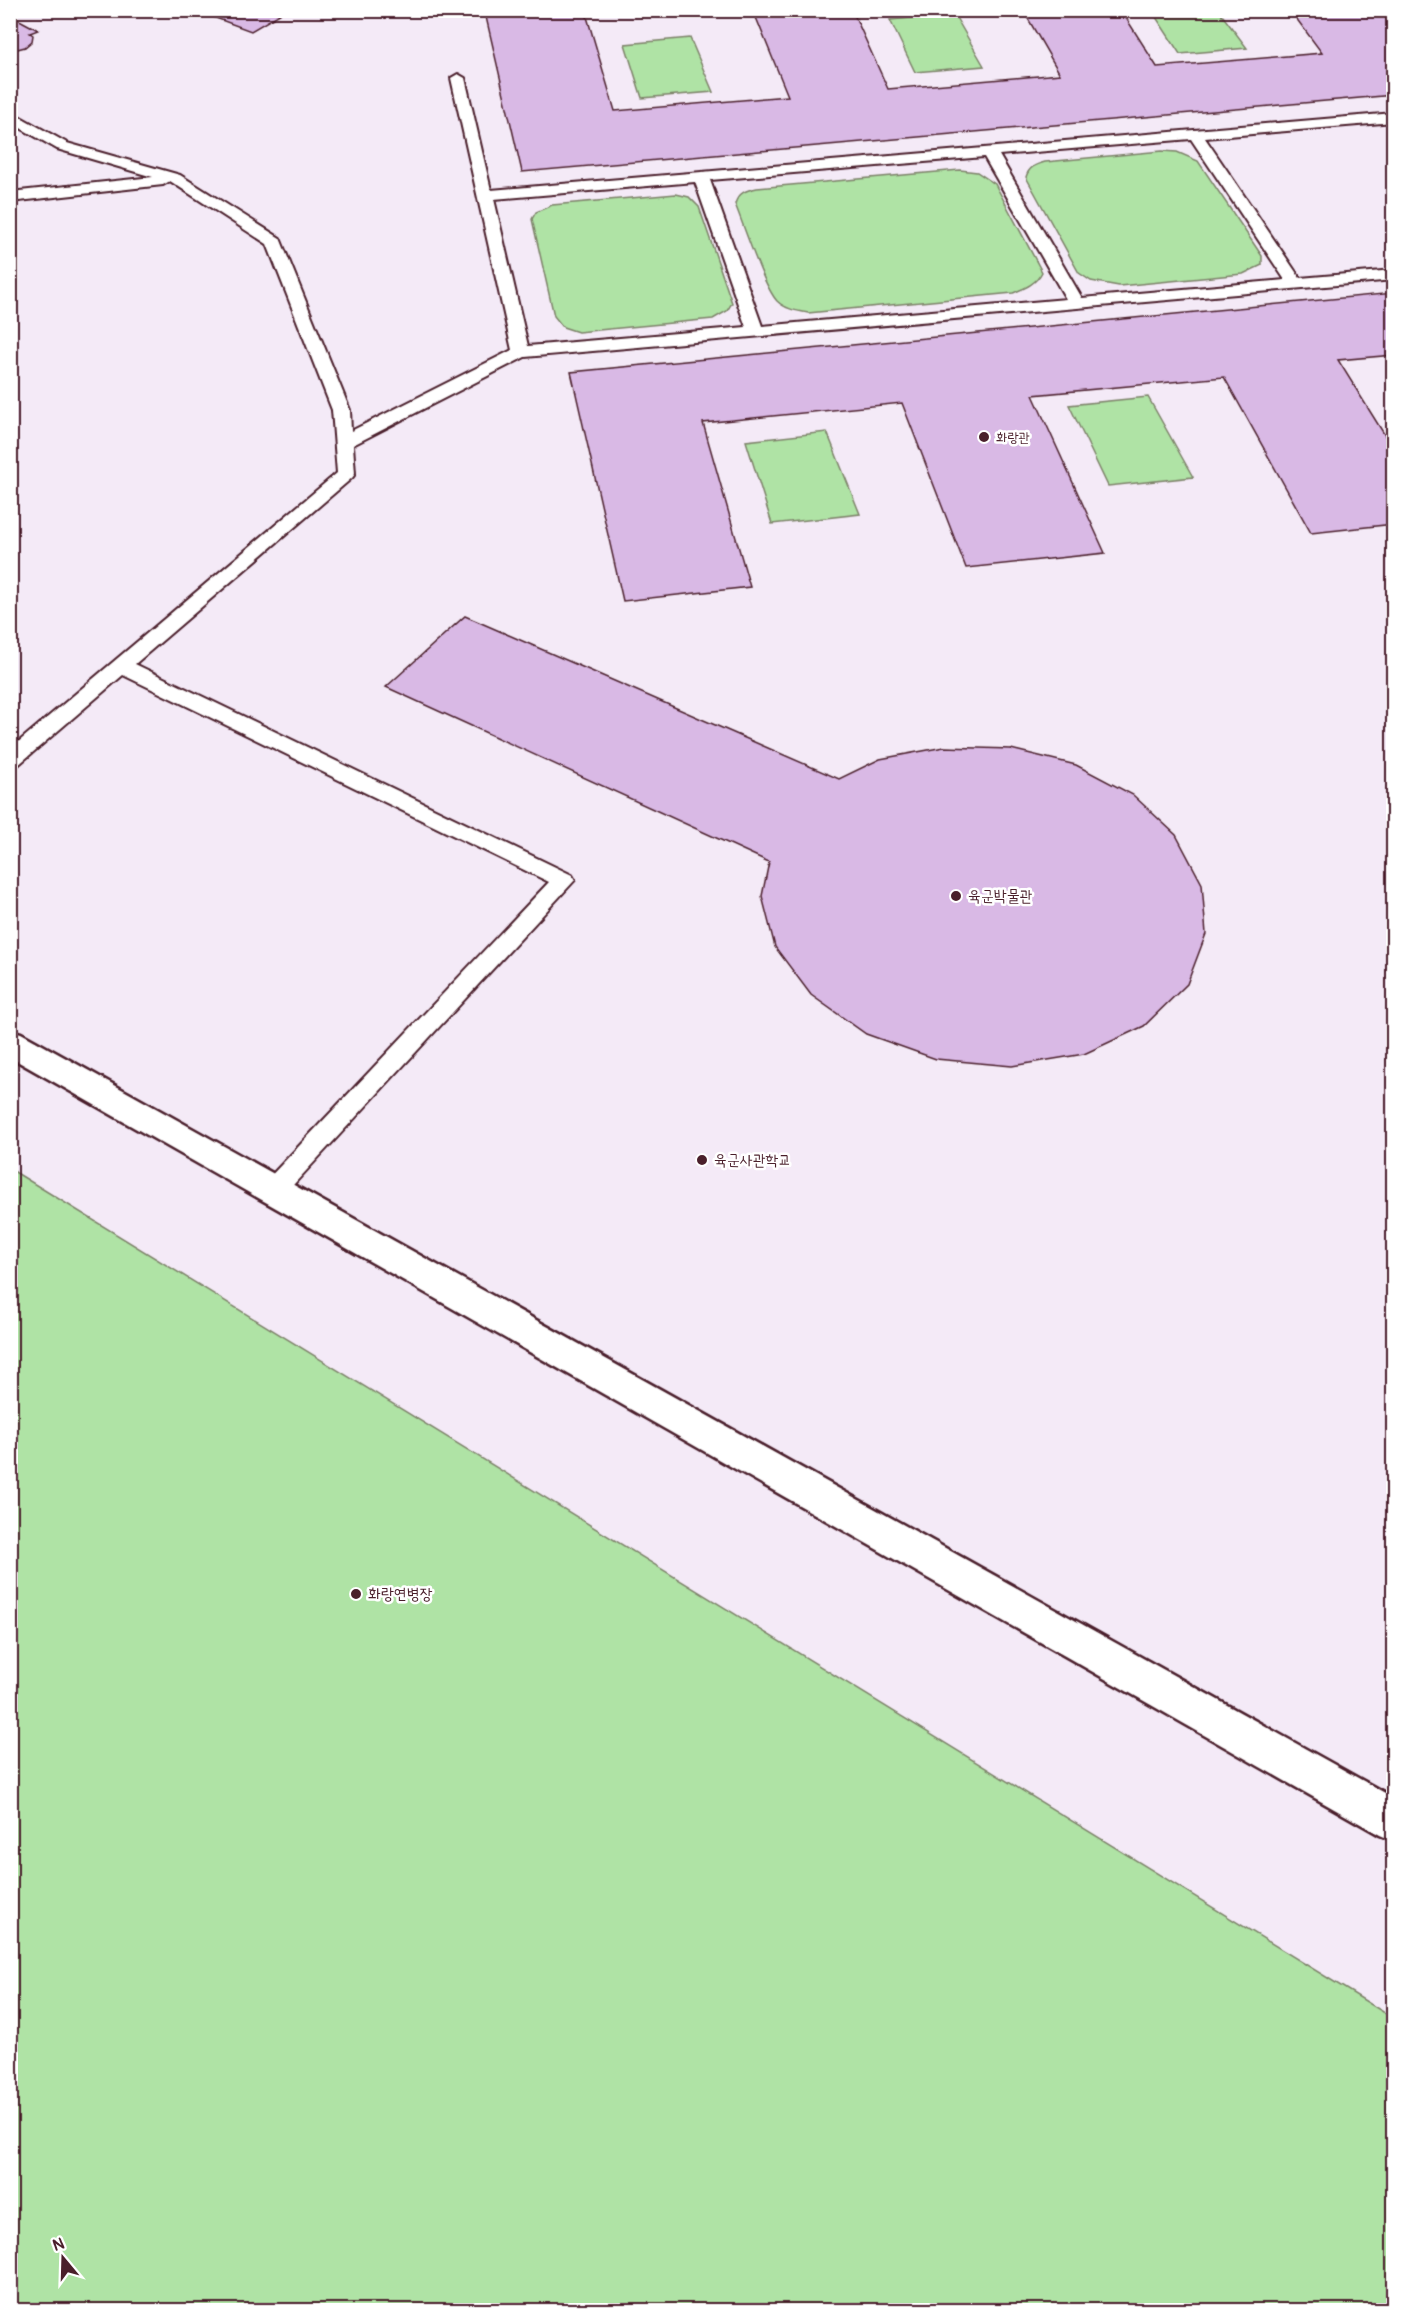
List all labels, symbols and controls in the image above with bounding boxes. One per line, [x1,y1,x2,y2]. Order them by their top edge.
place label: 화랑관 [996,429,1030,446]
marker: 화랑관 [977,430,991,444]
place label: 육군박물관 [968,886,1033,906]
marker: 육군박물관 [949,889,963,903]
place label: 육군사관학교 [714,1150,791,1170]
marker: 육군사관학교 [695,1153,709,1167]
place label: 화랑연병장 [368,1584,433,1604]
marker: 화랑연병장 [349,1587,363,1601]
north arrow [33,2228,93,2288]
text: N [50,2233,67,2256]

